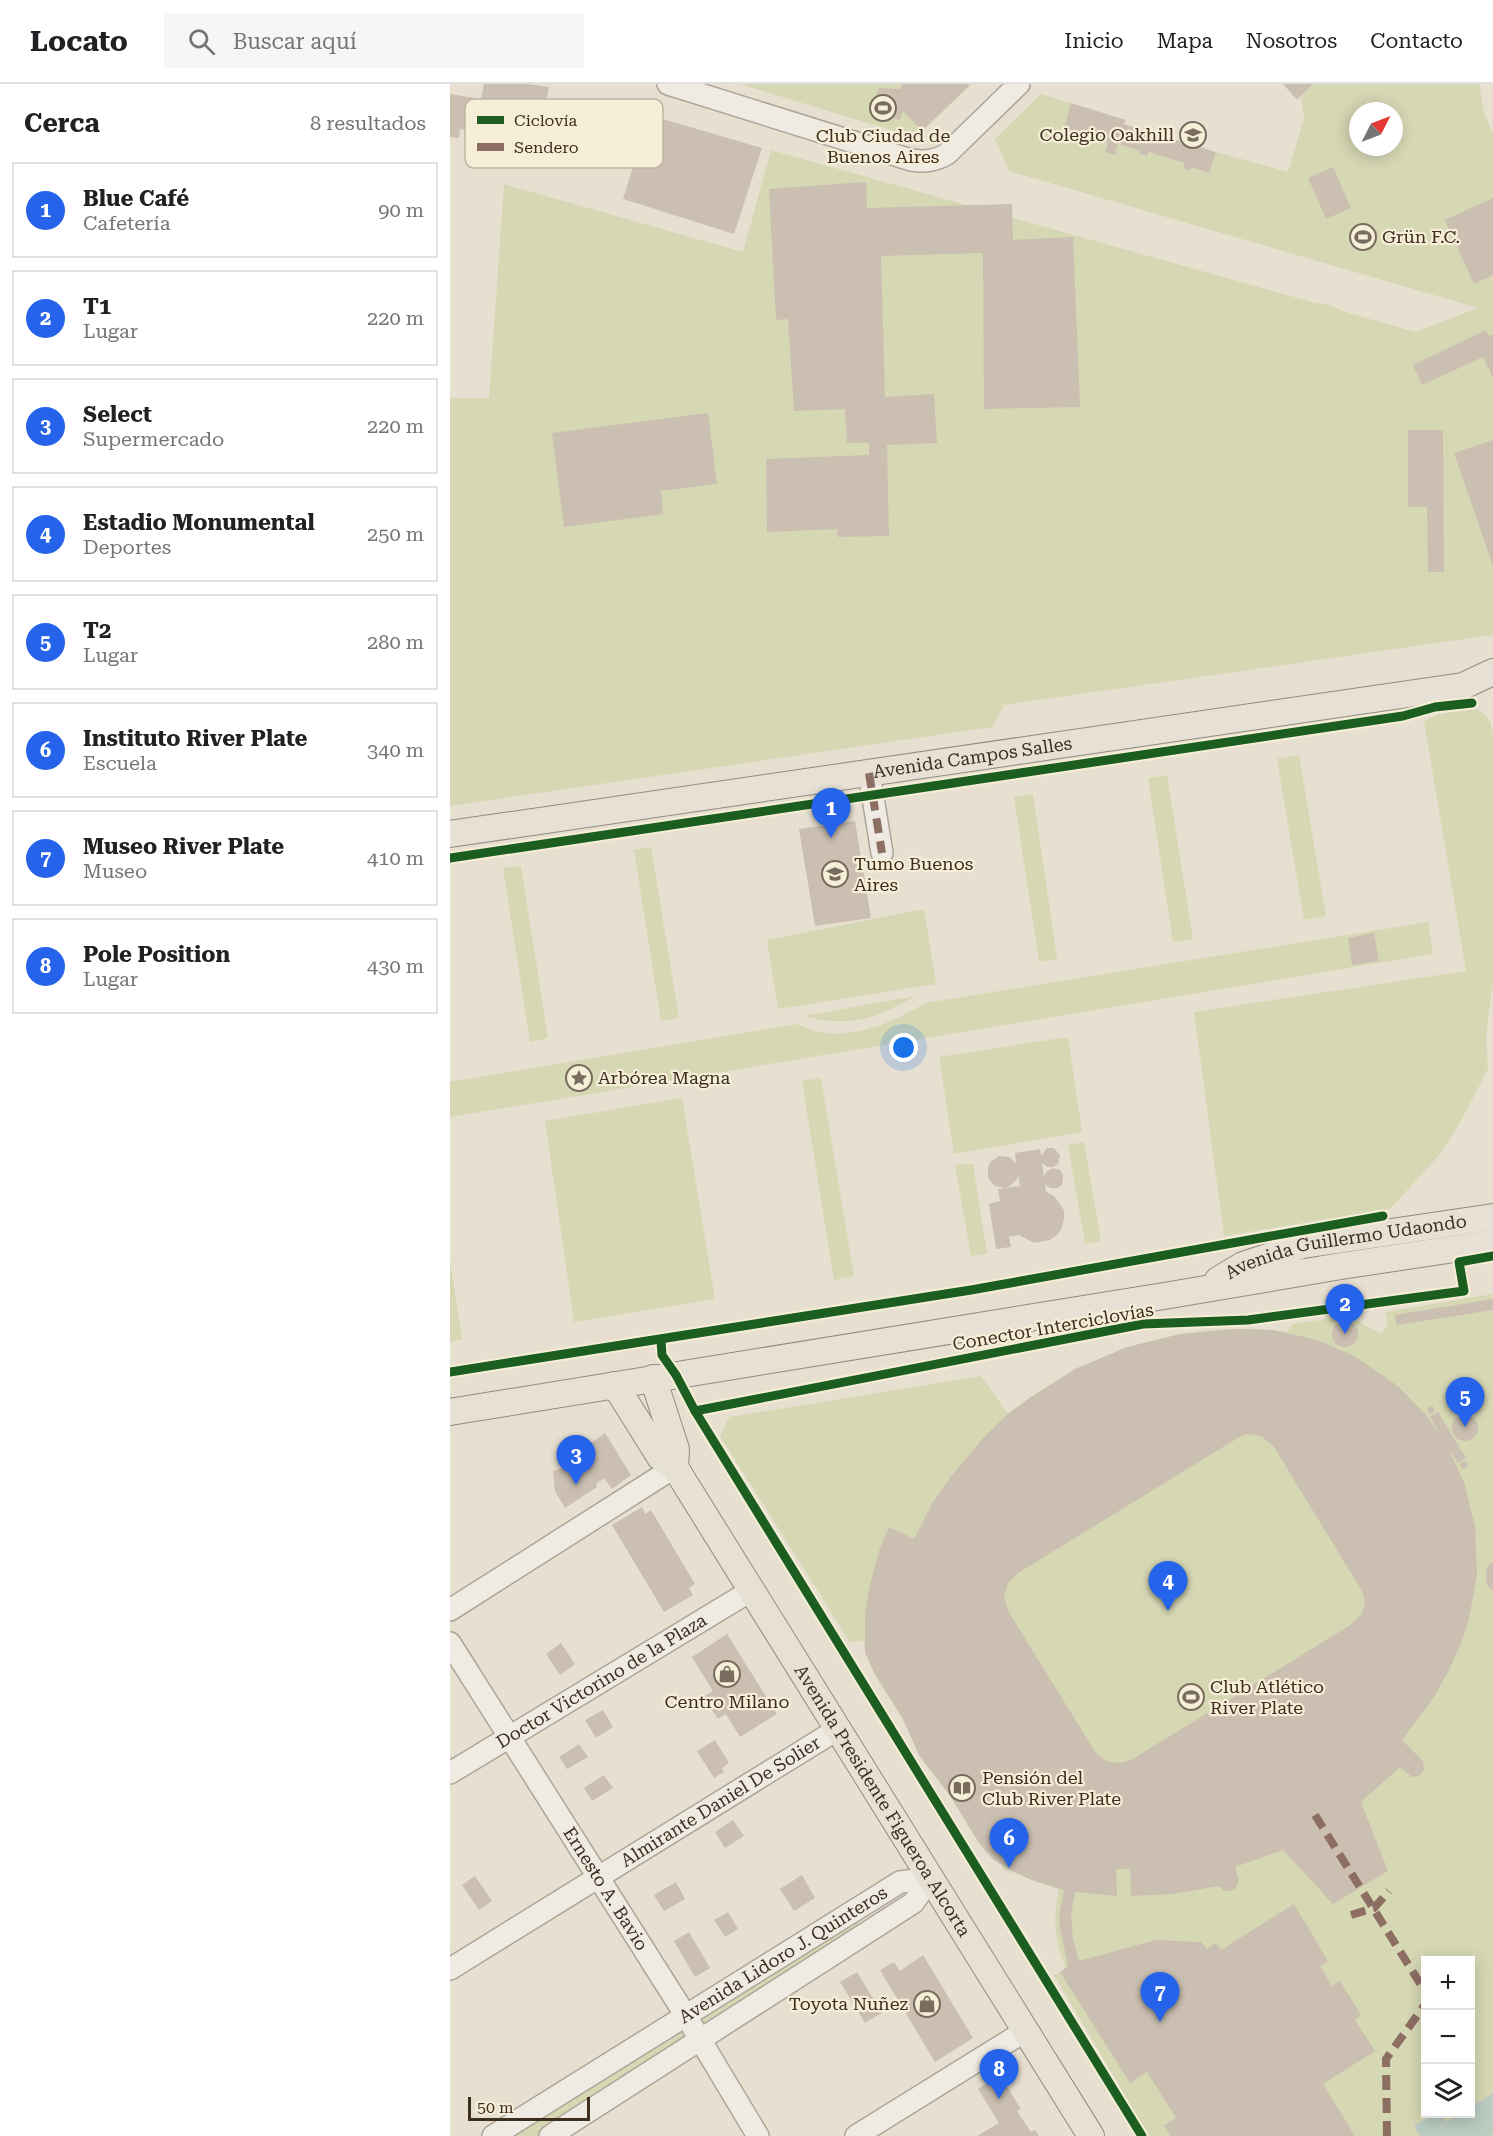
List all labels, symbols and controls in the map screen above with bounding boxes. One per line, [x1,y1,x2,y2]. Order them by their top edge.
search box [164,14,584,68]
text: Locato [30,25,128,58]
icon: search [185,25,218,58]
text: Buscar aquí [233,29,357,54]
text: Inicio [1064,29,1124,53]
text: Mapa [1157,29,1213,53]
text: Nosotros [1246,29,1337,53]
text: Contacto [1370,29,1463,53]
sports icon: Club Ciudad de Buenos Aires [868,93,898,123]
legend [465,99,663,168]
north arrow [1349,102,1403,156]
text: Cerca [24,108,100,138]
text: 8 resultados [310,111,426,135]
text: Ciclovía [514,111,577,130]
school or university icon: Colegio Oakhill [1178,120,1208,150]
place label: Colegio Oakhill [1040,124,1174,145]
place label: Club Ciudad de Buenos Aires [816,125,950,167]
text: Sendero [514,138,579,157]
text: Blue Café [83,186,189,211]
text: 1 [40,198,51,222]
text: 90 m [378,198,424,222]
text: Cafetería [83,211,171,235]
sports icon: Grün F.C. [1348,222,1378,252]
place label: Grün F.C. [1382,226,1460,247]
text: T1 [83,294,111,319]
text: 2 [40,306,51,330]
text: 220 m [367,306,424,330]
text: Lugar [83,319,138,343]
text: Select [83,402,152,427]
text: 3 [40,414,51,438]
text: 220 m [367,414,424,438]
text: Supermercado [83,427,224,451]
text: Estadio Monumental [83,510,315,535]
text: 4 [40,522,51,546]
text: 250 m [367,522,424,546]
text: Deportes [83,535,171,559]
text: T2 [83,618,111,643]
text: 5 [40,630,51,654]
text: 280 m [367,630,424,654]
text: Lugar [83,643,138,667]
text: Instituto River Plate [83,726,308,751]
street label: Avenida Campos Salles [871,732,1073,782]
text: 6 [40,738,51,762]
text: 340 m [367,738,424,762]
text: Escuela [83,751,157,775]
pin: 1 [812,788,850,838]
text: Museo River Plate [83,834,284,859]
text: 7 [40,846,51,870]
text: 410 m [367,846,424,870]
place label: Tumo Buenos Aires [854,853,973,895]
text: Museo [83,859,147,883]
school or university icon: Tumo Buenos Aires [820,859,850,889]
text: Pole Position [83,942,230,967]
text: 8 [40,954,51,978]
text: 430 m [367,954,424,978]
text: Lugar [83,967,138,991]
your location [889,1033,918,1062]
place icon: Arbórea Magna [564,1063,594,1093]
place label: Arbórea Magna [598,1067,731,1088]
street label: Avenida Guillermo Udaondo [1221,1210,1468,1283]
pin: 2 [1326,1284,1364,1334]
street label: Conector Interciclovías [951,1298,1155,1355]
pin: 5 [1446,1378,1484,1427]
pin: 3 [556,1436,596,1485]
pin: 4 [1148,1562,1188,1611]
street label: Doctor Victorino de la Plaza [492,1609,710,1753]
shop icon: Centro Milano [712,1659,742,1689]
street label: Avenida Presidente Figueroa Alcorta [790,1661,976,1941]
place label: Club Atlético River Plate [1210,1676,1324,1718]
sports icon: Club Atlético River Plate [1176,1682,1206,1712]
place label: Centro Milano [665,1691,789,1712]
street label: Almirante Daniel De Solier [617,1732,824,1871]
place label: Pensión del Club River Plate [982,1767,1121,1809]
library icon: Pensión del Club River Plate [947,1773,977,1803]
pin: 6 [990,1818,1028,1868]
street label: Ernesto A. Bavio [559,1823,653,1954]
street label: Avenida Lidoro J. Quinteros [675,1882,891,2027]
map controls [1421,1956,1475,2118]
button: + [1421,1956,1475,2010]
pin: 7 [1140,1972,1180,2022]
shop icon: Toyota Nuñez [912,1989,942,2019]
place label: Toyota Nuñez [789,1993,909,2014]
button: − [1421,2010,1475,2064]
pin: 8 [980,2050,1018,2099]
button: layers [1421,2064,1475,2118]
scale bar [468,2094,590,2122]
text: 50 m [477,2098,514,2117]

